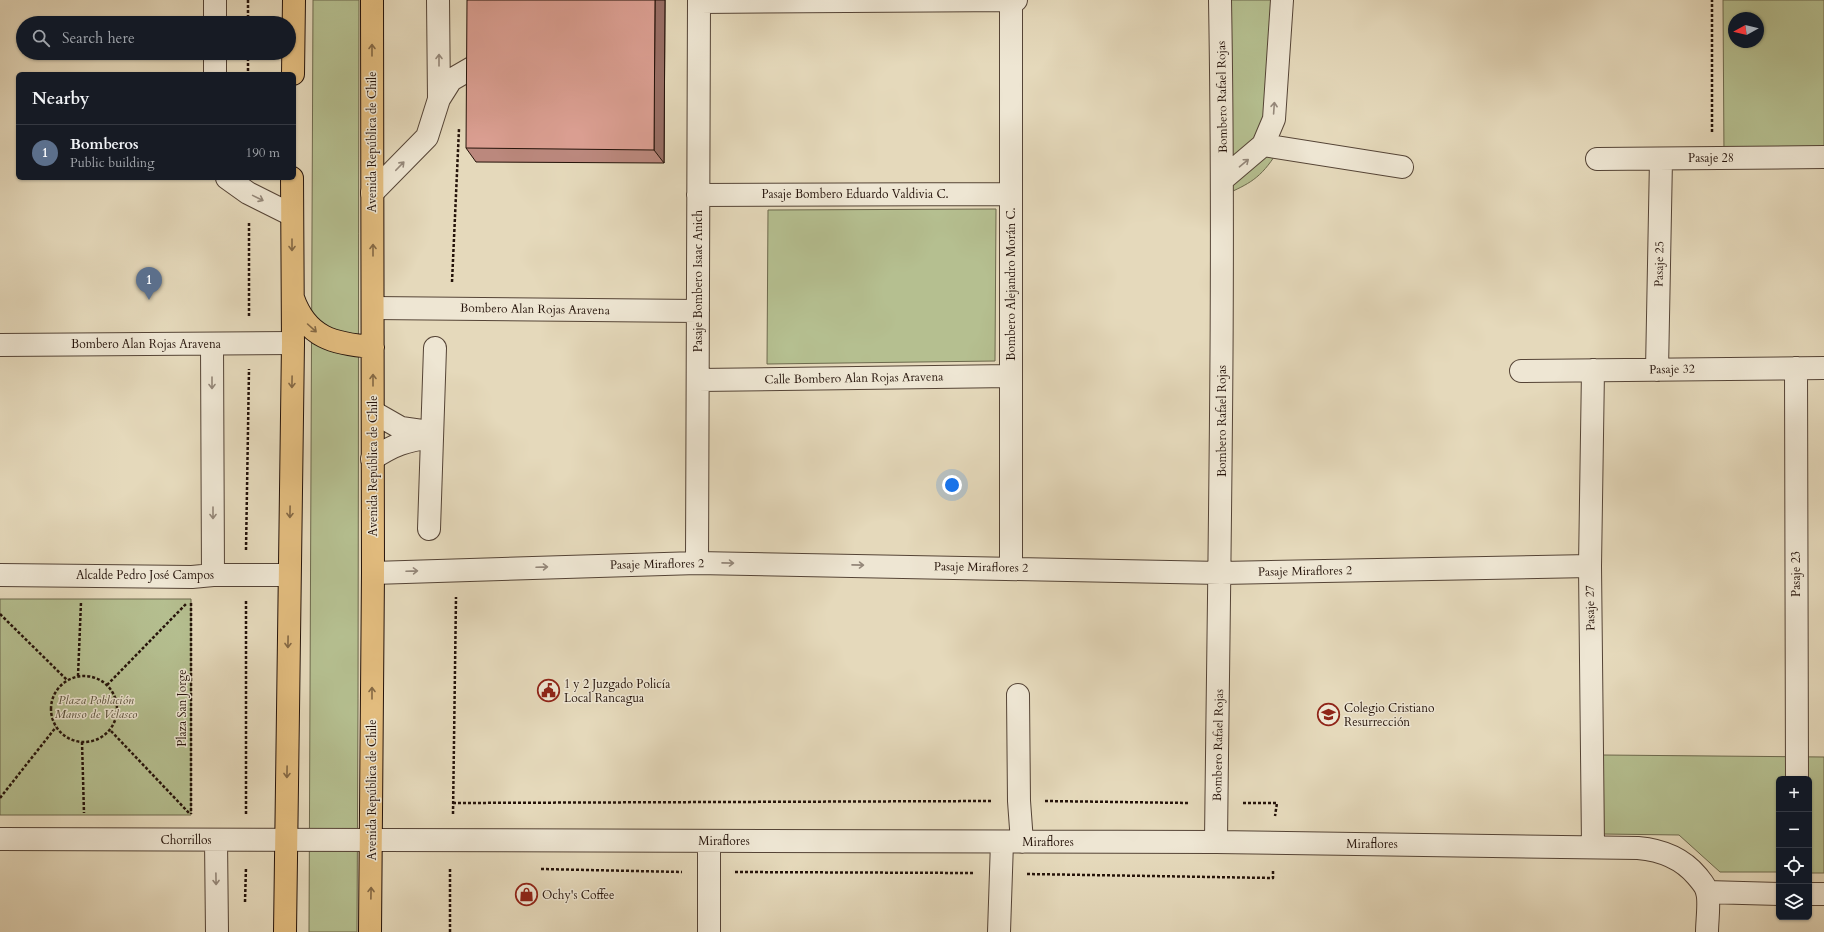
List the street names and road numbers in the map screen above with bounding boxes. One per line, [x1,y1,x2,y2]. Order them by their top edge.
street label: Bombero Rafael Rojas [1213,41,1231,153]
street label: Avenida República de Chile [364,71,380,213]
street label: Pasaje 28 [1688,150,1734,166]
street label: Pasaje Bombero Eduardo Valdivia C. [761,186,949,202]
street label: Bombero Alejandro Morán C. [1003,207,1019,361]
street label: Pasaje Bombero Isaac Anich [690,209,706,352]
street label: Pasaje 25 [1651,241,1667,287]
street label: Bombero Alan Rojas Aravena [460,300,611,318]
street label: Bombero Alan Rojas Aravena [71,336,222,352]
street label: Pasaje 32 [1649,361,1695,377]
street label: Bombero Rafael Rojas [1214,365,1230,477]
street label: Calle Bombero Alan Rojas Aravena [764,368,944,388]
street label: Avenida República de Chile [365,395,381,537]
street label: Pasaje 23 [1788,551,1804,597]
street label: Pasaje Miraflores 2 [610,555,704,573]
street label: Pasaje Miraflores 2 [934,558,1028,576]
street label: Pasaje Miraflores 2 [1258,562,1352,580]
street label: Alcalde Pedro José Campos [76,567,214,583]
street label: Pasaje 27 [1582,585,1598,631]
street label: Plaza San Jorge [174,669,190,747]
street label: Bombero Rafael Rojas [1209,689,1227,801]
street label: Avenida República de Chile [364,719,380,861]
street label: Chorrillos [161,832,211,848]
street label: Miraflores [698,833,750,849]
street label: Miraflores [1022,834,1074,850]
street label: Miraflores [1346,836,1398,852]

